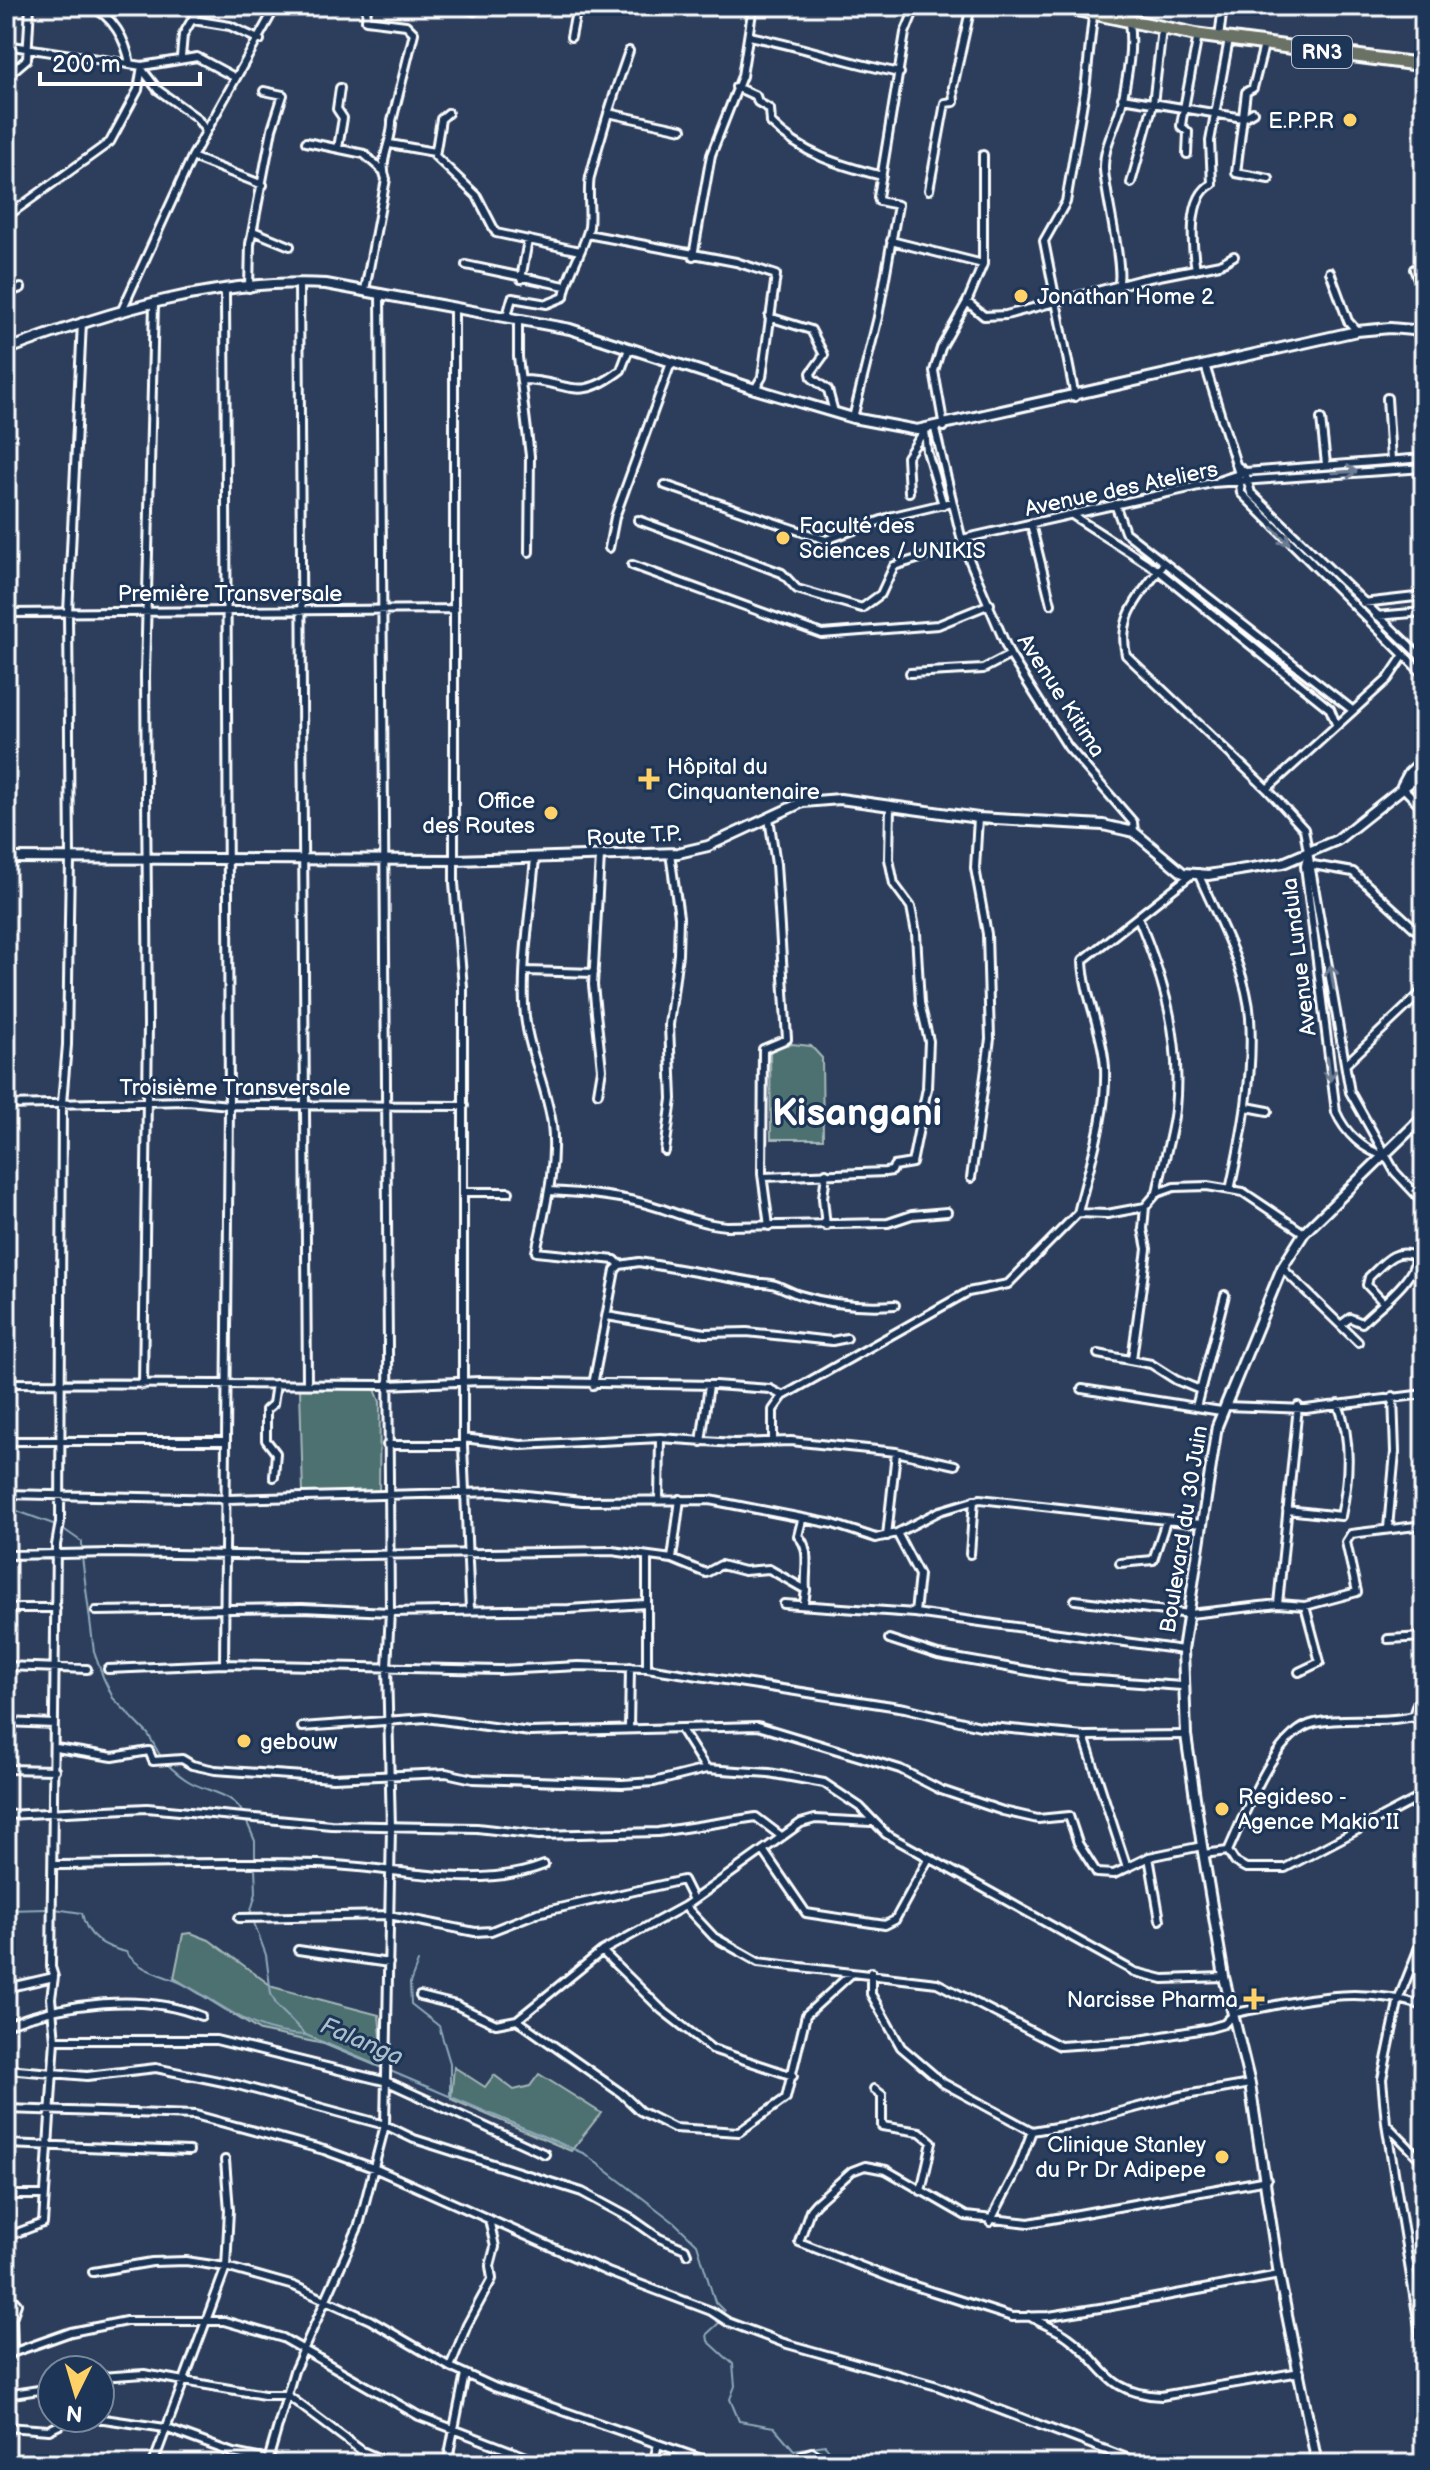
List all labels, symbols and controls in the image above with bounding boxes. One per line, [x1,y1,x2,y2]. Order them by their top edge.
scale bar [40,36,200,86]
road number: RN3 [1292,36,1352,68]
text: 200 m [52,50,121,79]
place label: E.P.P.R [1268,108,1334,135]
marker: E.P.P.R [1341,111,1359,129]
place label: Jonathan Home 2 [1037,284,1214,311]
marker: Jonathan Home 2 [1012,287,1030,305]
street label: Avenue des Ateliers [1022,456,1220,523]
one-way arrow [1331,465,1358,480]
place label: Faculté des Sciences / UNIKIS [799,513,986,565]
one-way arrow [1271,526,1290,545]
marker: Faculté des Sciences / UNIKIS [774,529,792,547]
street label: Première Transversale [118,581,342,608]
street label: Avenue Kitima [1011,629,1111,763]
place label: Hôpital du Cinquantenaire [667,754,820,806]
marker: Hôpital du Cinquantenaire [638,768,660,790]
place label: Office des Routes [422,788,535,840]
marker: Office des Routes [542,804,560,822]
street label: Route T.P. [586,821,682,852]
street label: Avenue Lundula [1276,876,1323,1037]
one-way arrow [1324,965,1339,990]
one-way arrow [1322,1055,1337,1082]
street label: Troisième Transversale [120,1075,350,1102]
district label: Kisangani [772,1091,942,1136]
street label: Boulevard du 30 Juin [1155,1424,1214,1635]
place label: gebouw [260,1729,338,1756]
marker: gebouw [235,1732,253,1750]
place label: Regideso - Agence Makio II [1238,1784,1400,1836]
marker: Regideso - Agence Makio II [1213,1800,1231,1818]
place label: Narcisse Pharma [1067,1987,1238,2014]
marker: Narcisse Pharma [1245,1990,1263,2008]
water label: Falanga [316,2011,408,2072]
place label: Clinique Stanley du Pr Dr Adipepe [1035,2132,1206,2184]
marker: Clinique Stanley du Pr Dr Adipepe [1213,2148,1231,2166]
north arrow [36,2354,116,2434]
text: N [65,2398,84,2427]

